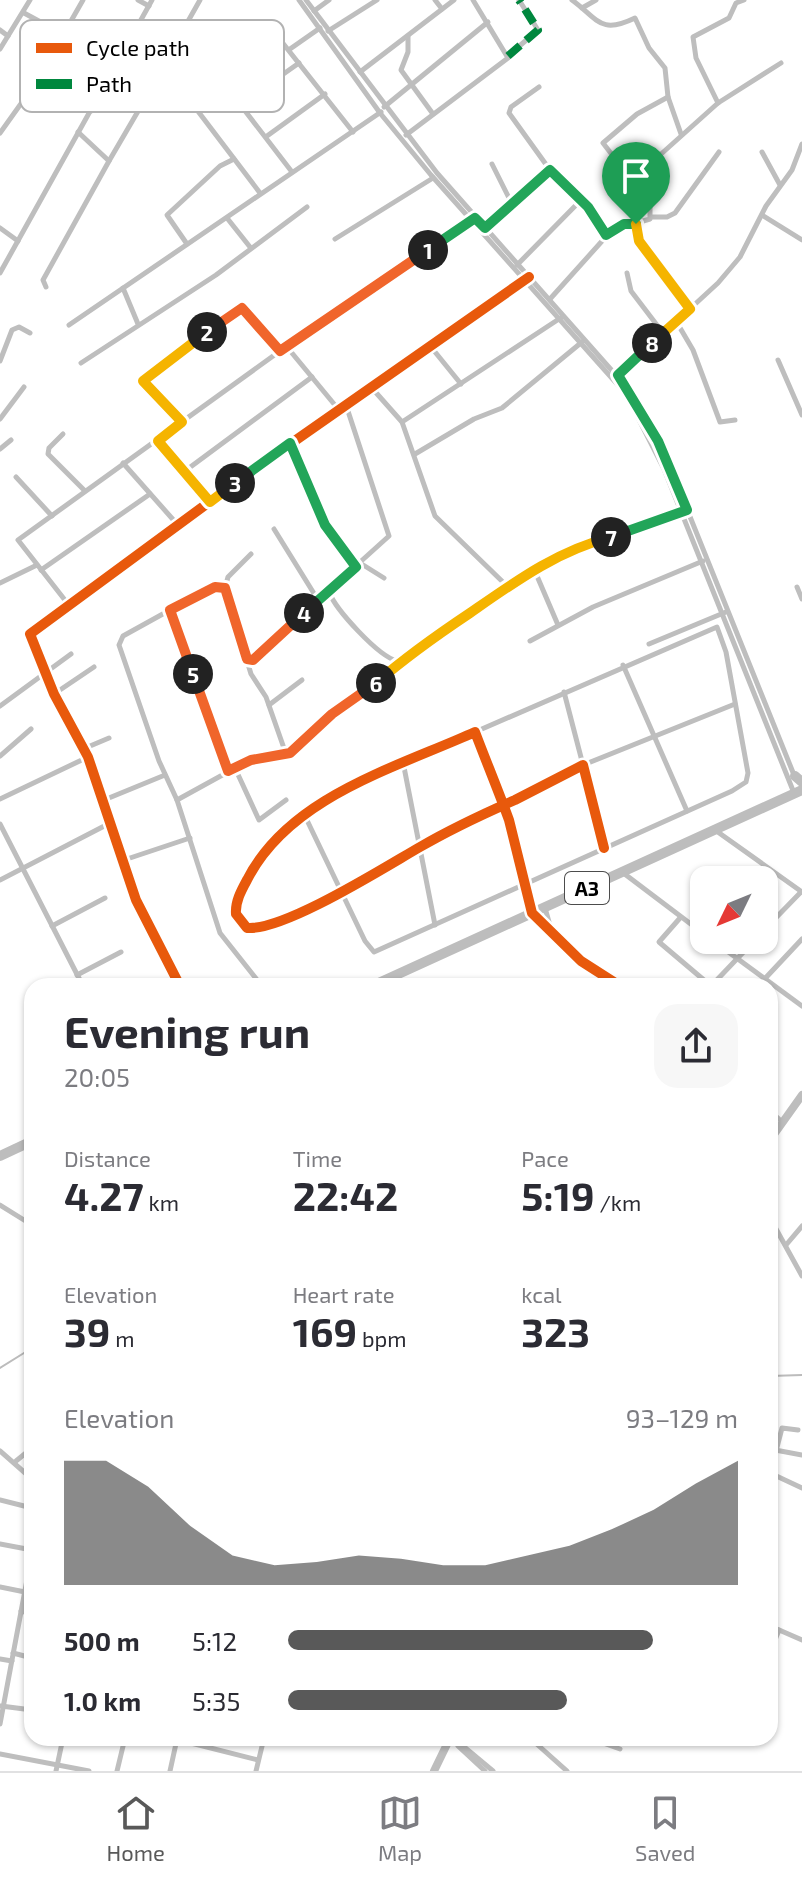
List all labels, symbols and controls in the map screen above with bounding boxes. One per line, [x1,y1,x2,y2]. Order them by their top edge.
legend [20,20,284,112]
text: Cycle path [86,34,190,60]
text: Path [86,70,132,96]
pin [602,142,670,224]
icon: arrive [614,154,658,198]
pin: 1 [408,230,448,270]
text: 1 [423,237,433,263]
pin: 2 [187,312,227,352]
text: 2 [201,319,213,345]
pin: 8 [632,323,672,363]
text: 8 [645,330,659,356]
pin: 3 [215,463,255,503]
text: 3 [229,470,241,496]
pin: 7 [591,517,631,557]
text: 7 [605,524,617,550]
pin: 4 [284,593,324,633]
text: 4 [297,600,311,626]
pin: 5 [173,654,213,694]
text: 5 [187,661,199,687]
pin: 6 [356,663,396,703]
text: 6 [370,670,382,696]
north arrow [690,866,778,954]
map controls [690,866,778,954]
road number: A3 [565,872,609,904]
text: Evening run [64,1004,310,1057]
button: share [654,1004,738,1088]
text: 20:05 [64,1061,130,1092]
text: Distance [64,1145,151,1171]
text: Time [293,1145,342,1171]
text: Pace [521,1145,569,1171]
text: 4.27 [64,1171,144,1219]
text: 22:42 [293,1171,398,1219]
text: 5:19 [521,1171,595,1219]
text: km [144,1189,179,1215]
text: /km [595,1189,641,1215]
text: Elevation [64,1281,157,1307]
text: Heart rate [293,1281,394,1307]
text: kcal [521,1281,562,1307]
text: 39 [64,1307,110,1355]
text: 169 [293,1307,357,1355]
text: 323 [521,1307,590,1355]
text: m [110,1325,134,1351]
text: bpm [357,1325,407,1351]
text: Elevation [64,1402,174,1433]
text: 93–129 m [626,1402,738,1433]
text: 500 m [64,1625,140,1656]
text: 5:12 [192,1625,237,1656]
text: 1.0 km [64,1685,141,1716]
text: 5:35 [192,1685,240,1716]
tab: Home [107,1791,165,1865]
tab: Map [378,1791,422,1865]
tab: Saved [635,1791,695,1865]

